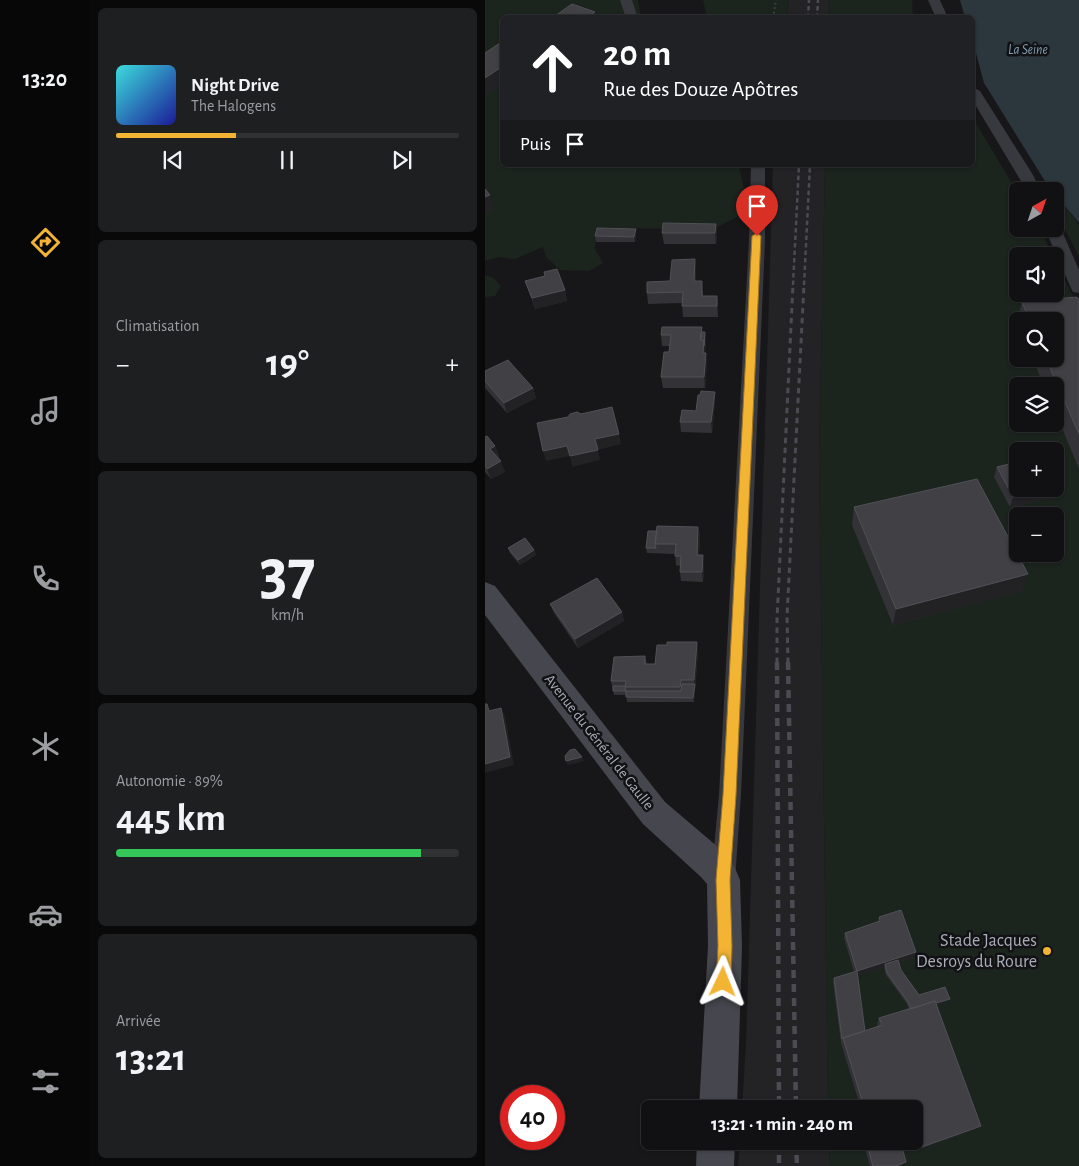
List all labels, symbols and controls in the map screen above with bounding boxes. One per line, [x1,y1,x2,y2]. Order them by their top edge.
icon: ahead [520,35,585,100]
text: 20 m [603,37,671,72]
water label: La Seine [1008,43,1048,57]
text: 13:20 [23,68,67,90]
text: Night Drive [191,76,279,95]
text: Rue des Douze Apôtres [603,78,798,100]
text: The Halogens [191,98,276,114]
icon: arrive [561,130,589,158]
text: Puis [520,135,551,154]
icon: previous [159,146,187,174]
icon: pause [273,146,301,174]
icon: next [388,146,416,174]
north arrow [1009,182,1064,238]
map controls [1009,182,1064,562]
pin [736,185,778,236]
icon: arrive [743,192,771,220]
icon: directions [28,225,63,260]
button: sound [1009,247,1064,302]
button: search [1009,312,1064,367]
text: Climatisation [116,318,200,334]
text: 19° [266,345,309,383]
text: − [116,351,129,379]
text: + [446,351,459,379]
button: layers [1009,377,1064,432]
icon: music [28,393,63,428]
button: + [1009,442,1064,497]
button: − [1009,507,1064,562]
text: 37 [259,541,316,606]
icon: phone [28,561,63,596]
text: km/h [271,607,304,623]
street label: Avenue du Général de Gaulle [542,672,656,813]
icon: climate [28,729,63,764]
text: Autonomie · 89% [116,773,223,789]
text: 445 km [116,800,226,838]
icon: car [28,897,63,932]
place label: Stade Jacques Desroys du Roure [916,932,1037,971]
marker: Stade Jacques Desroys du Roure [1041,945,1053,957]
position arrow [696,955,748,1007]
text: Arrivée [116,1013,161,1029]
text: 13:21 [116,1040,186,1078]
icon: filters [28,1064,63,1099]
speed limit sign: 40 [500,1085,565,1150]
text: 13:21 · 1 min · 240 m [711,1115,853,1134]

